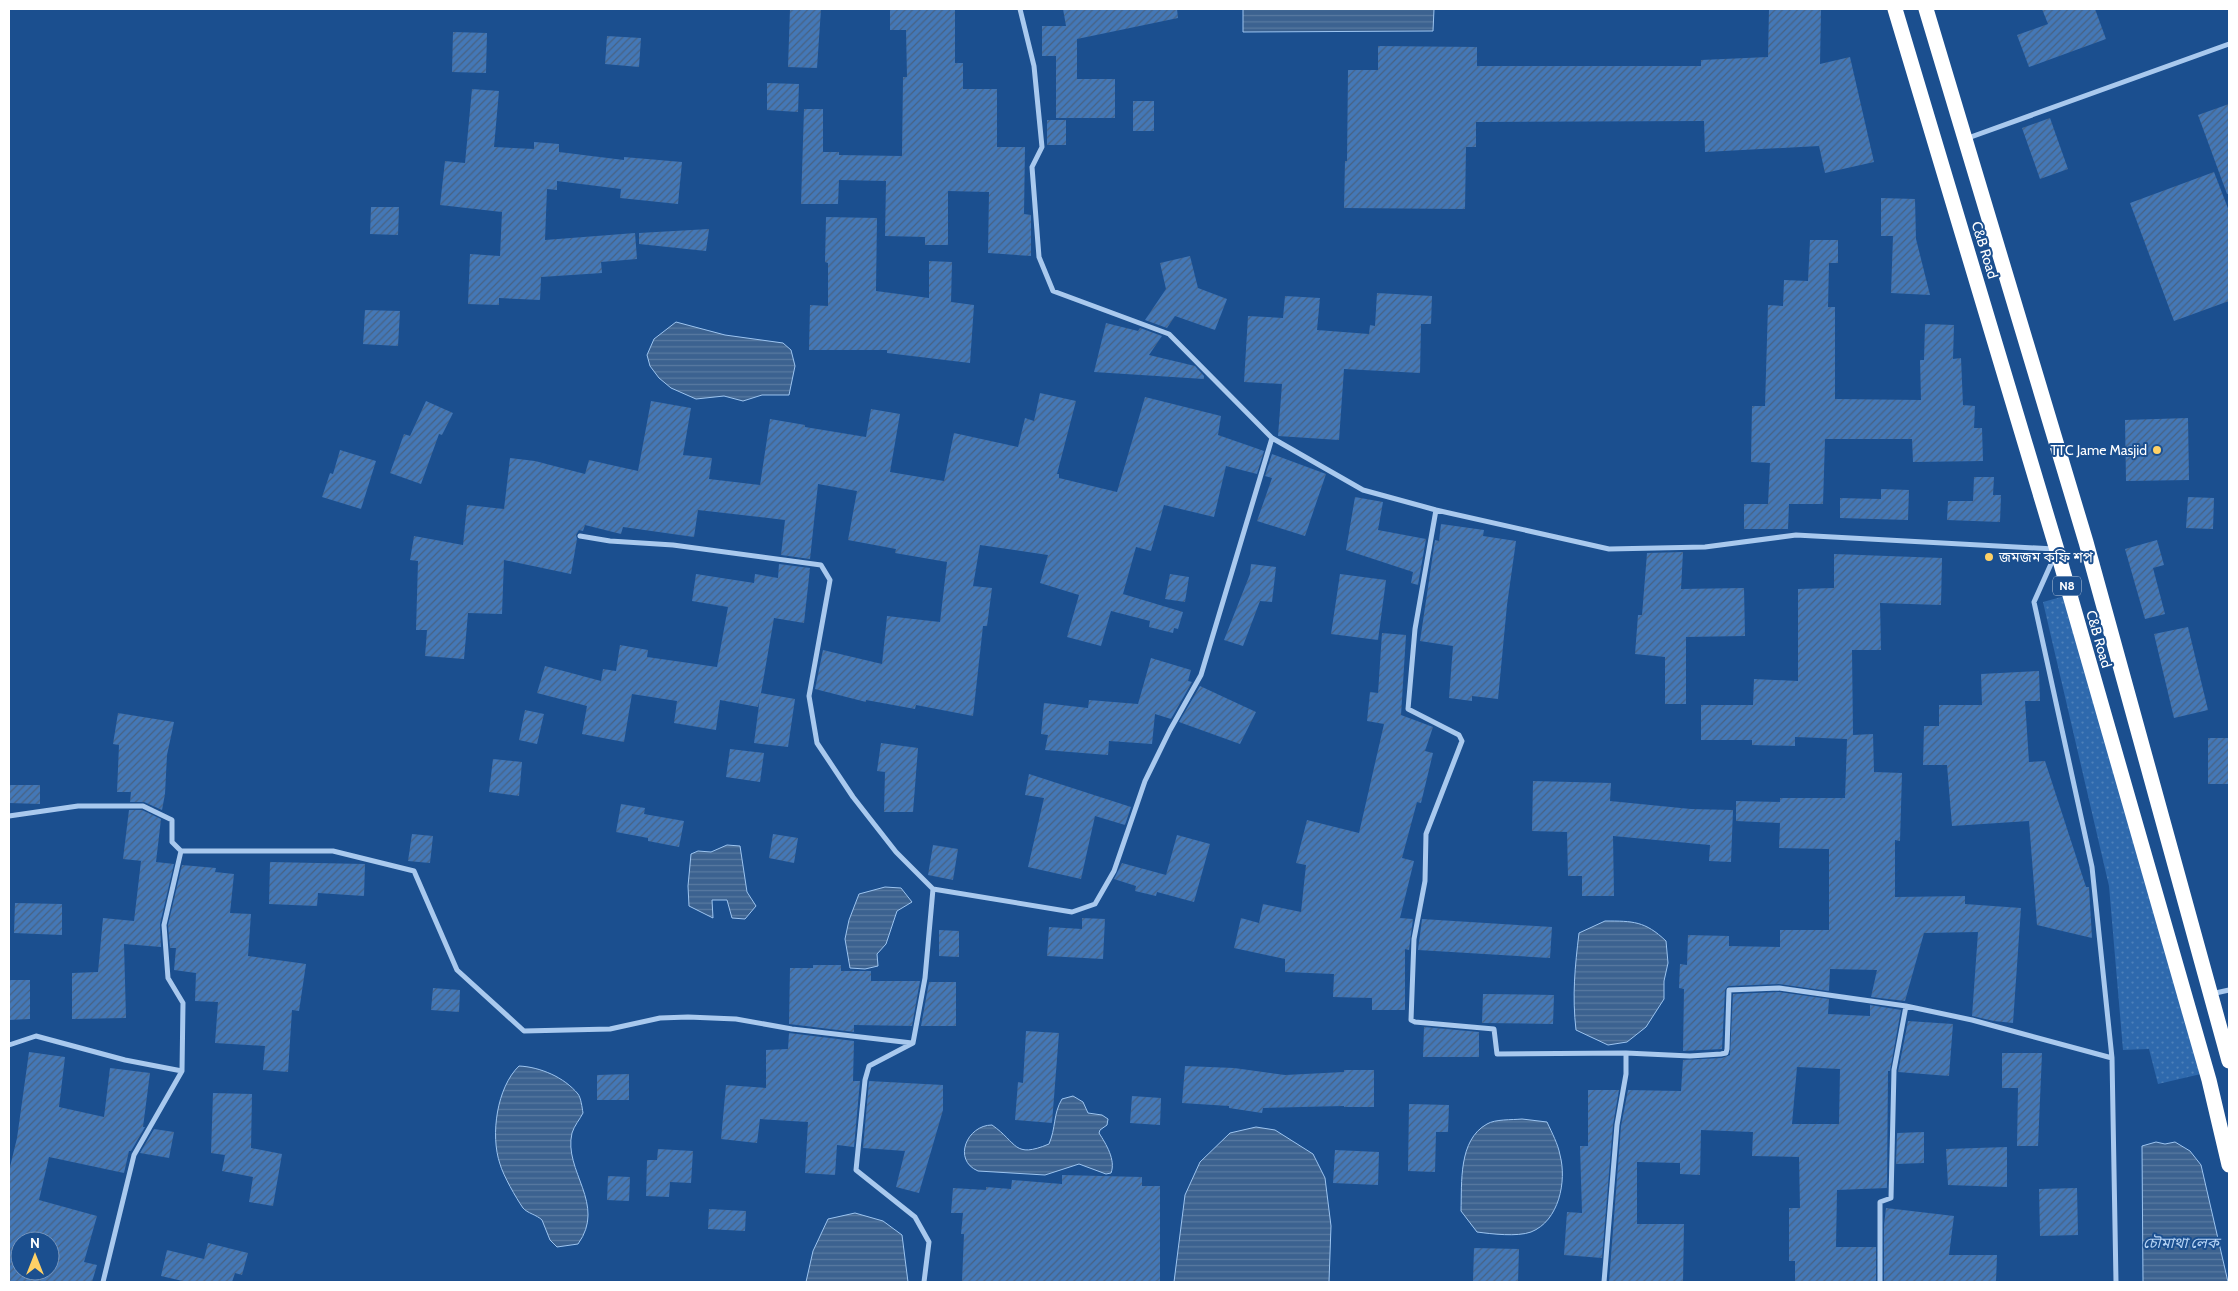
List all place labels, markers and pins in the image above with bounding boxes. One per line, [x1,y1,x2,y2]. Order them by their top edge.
place label: TTC Jame Masjid [2050,441,2147,459]
marker: TTC Jame Masjid [2151,444,2163,456]
place label: জমজম কফি শপ [1998,548,2094,566]
marker: জমজম কফি শপ [1983,551,1995,563]

